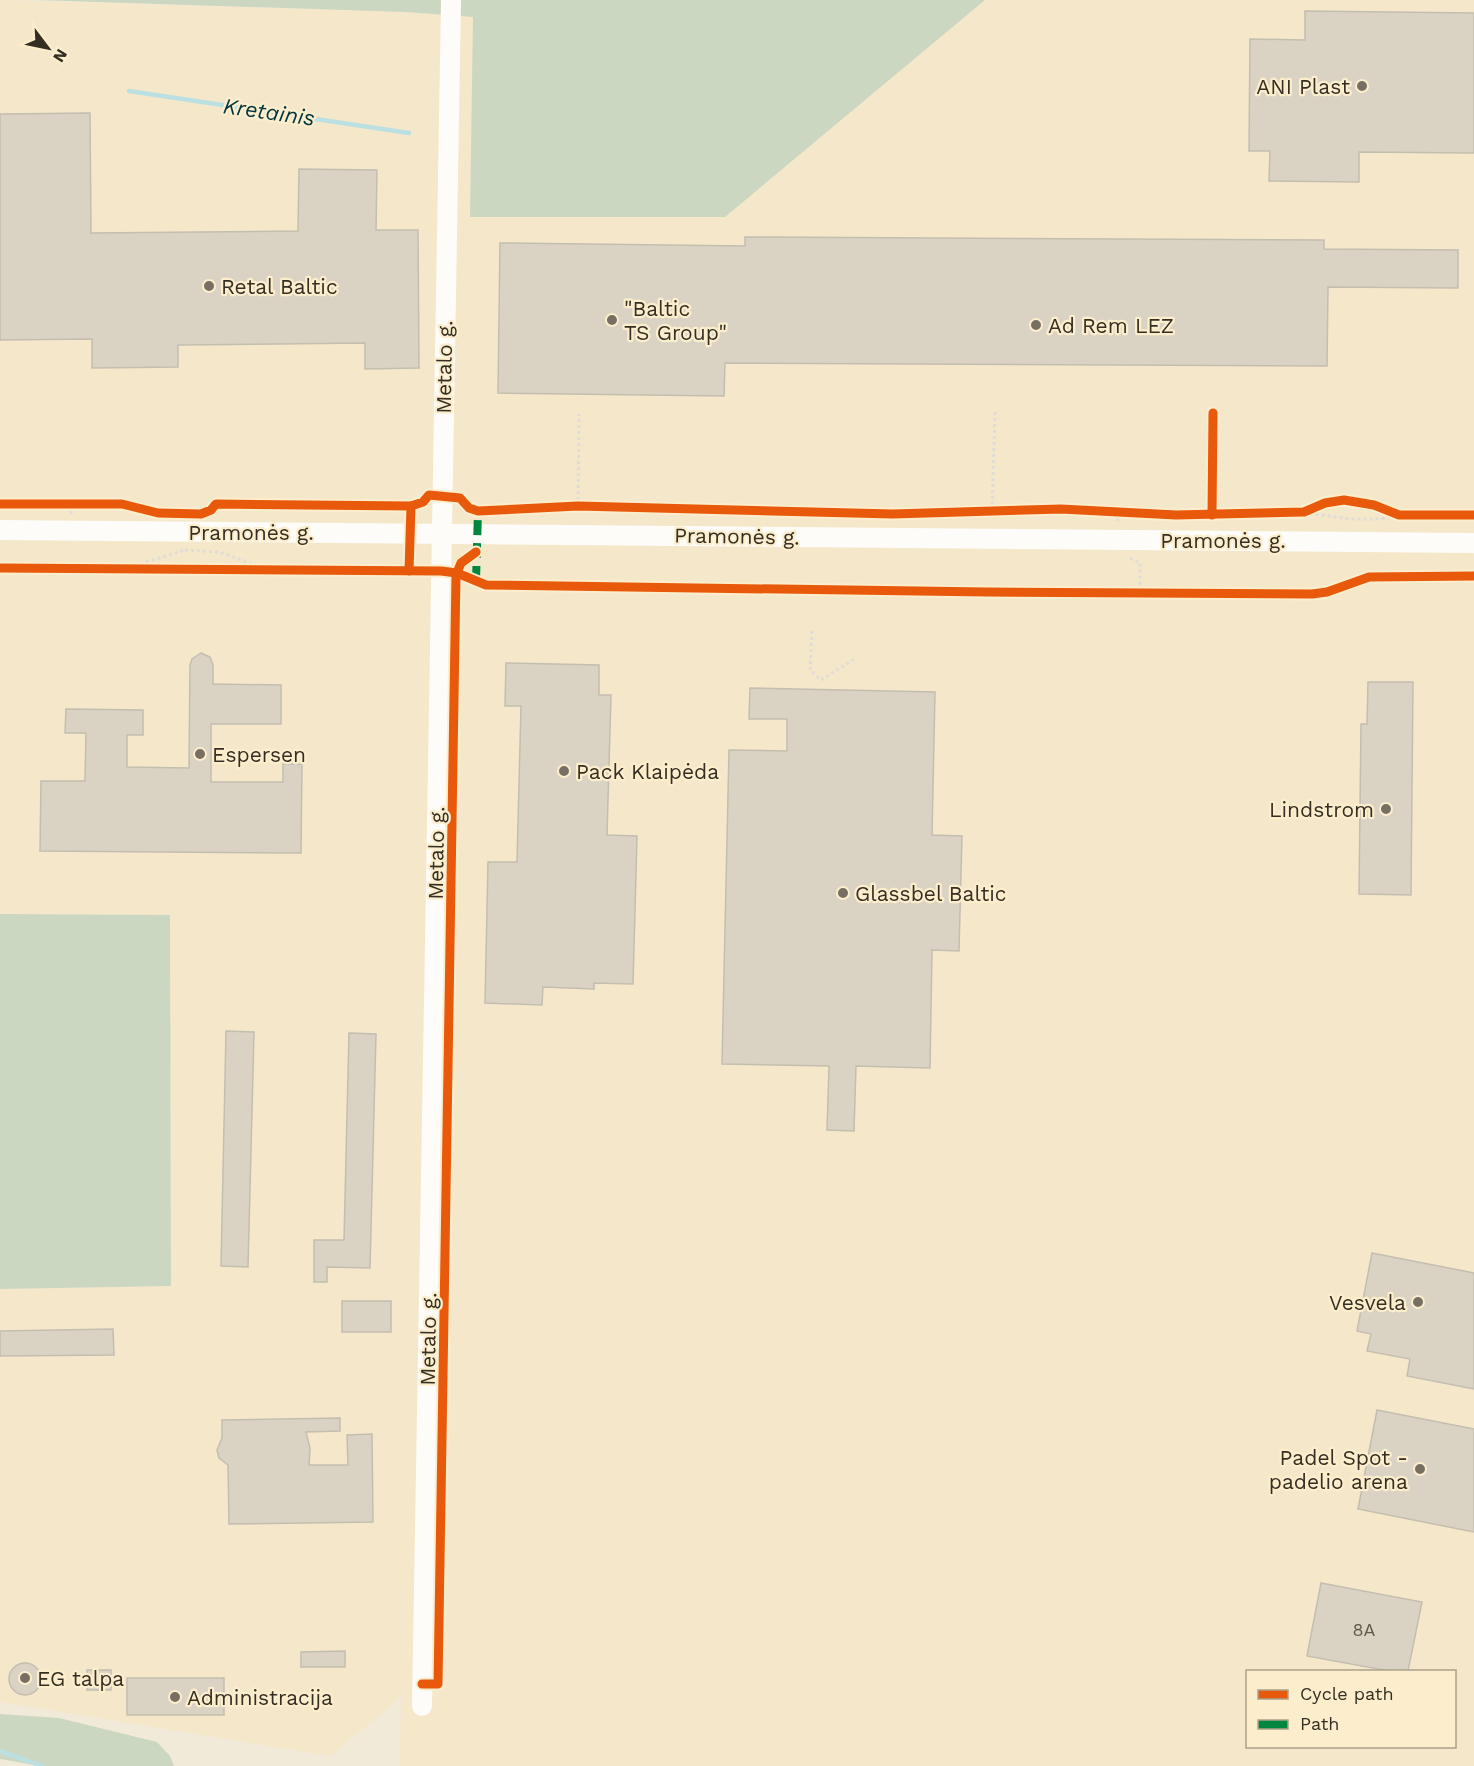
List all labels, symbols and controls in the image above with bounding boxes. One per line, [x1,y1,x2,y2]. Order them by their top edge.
north arrow [18,18,78,78]
text: N [49,46,71,66]
place label: ANI Plast [1256,74,1350,99]
marker: ANI Plast [1355,79,1369,93]
water label: Kretainis [221,93,317,131]
place label: Retal Baltic [221,274,338,299]
marker: Retal Baltic [202,279,216,293]
place label: "Baltic TS Group" [624,296,727,345]
marker: "Baltic TS Group" [605,313,619,327]
place label: Ad Rem LEZ [1048,313,1174,338]
marker: Ad Rem LEZ [1029,318,1043,332]
street label: Metalo g. [431,320,457,414]
street label: Pramonės g. [188,520,314,545]
street label: Pramonės g. [674,522,800,550]
street label: Pramonės g. [1160,528,1286,553]
place label: Espersen [212,742,306,767]
marker: Espersen [193,747,207,761]
place label: Pack Klaipėda [576,759,719,784]
marker: Pack Klaipėda [557,764,571,778]
place label: Lindstrom [1269,797,1374,822]
marker: Lindstrom [1379,802,1393,816]
street label: Metalo g. [423,806,449,900]
place label: Glassbel Baltic [855,881,1007,906]
marker: Glassbel Baltic [836,886,850,900]
place label: Vesvela [1329,1290,1406,1315]
street label: Metalo g. [415,1292,441,1386]
marker: Vesvela [1411,1295,1425,1309]
place label: Padel Spot - padelio arena [1269,1445,1408,1494]
marker: Padel Spot - padelio arena [1413,1462,1427,1476]
house number: 8A [1353,1619,1376,1640]
place label: EG talpa [37,1666,124,1691]
legend [1246,1670,1456,1748]
marker: EG talpa [18,1671,32,1685]
text: Cycle path [1300,1683,1394,1704]
place label: Administracija [187,1685,333,1710]
marker: Administracija [168,1690,182,1704]
text: Path [1300,1713,1340,1734]

